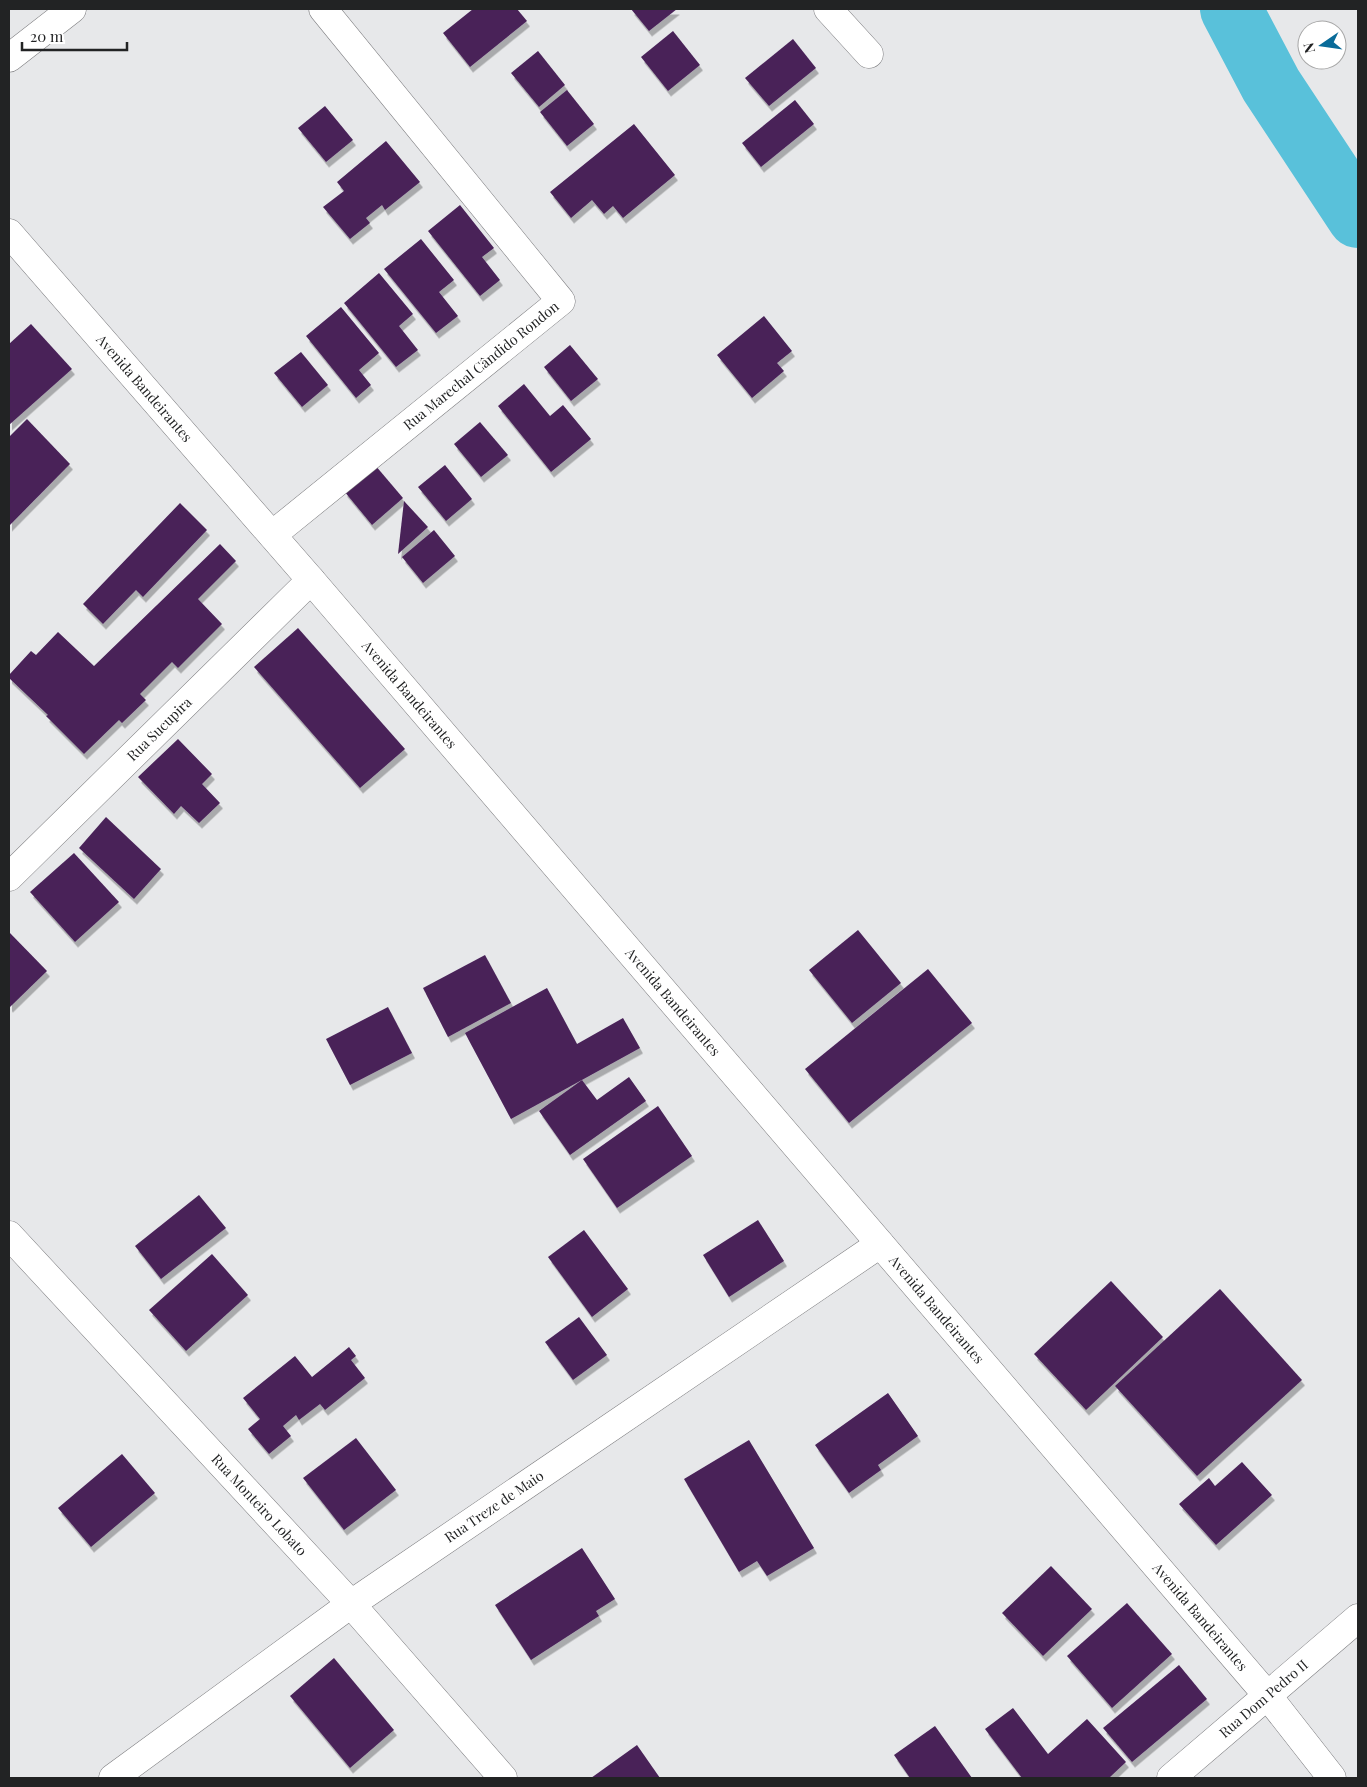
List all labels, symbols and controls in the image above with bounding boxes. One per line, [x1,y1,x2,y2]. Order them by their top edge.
scale bar [22,20,128,52]
north arrow [1297,20,1347,70]
text: 20 m [30,26,64,46]
text: N [1298,41,1319,55]
street label: Rua Marechal Cândido Rondon [399,296,563,434]
street label: Avenida Bandeirantes [92,329,197,446]
street label: Avenida Bandeirantes [357,635,461,752]
street label: Rua Sucupira [123,693,196,765]
street label: Avenida Bandeirantes [621,943,725,1060]
street label: Avenida Bandeirantes [884,1250,989,1367]
street label: Rua Monteiro Lobato [208,1450,312,1560]
street label: Rua Treze de Maio [441,1466,547,1547]
street label: Avenida Bandeirantes [1148,1558,1252,1675]
street label: Rua Dom Pedro II [1215,1655,1312,1742]

